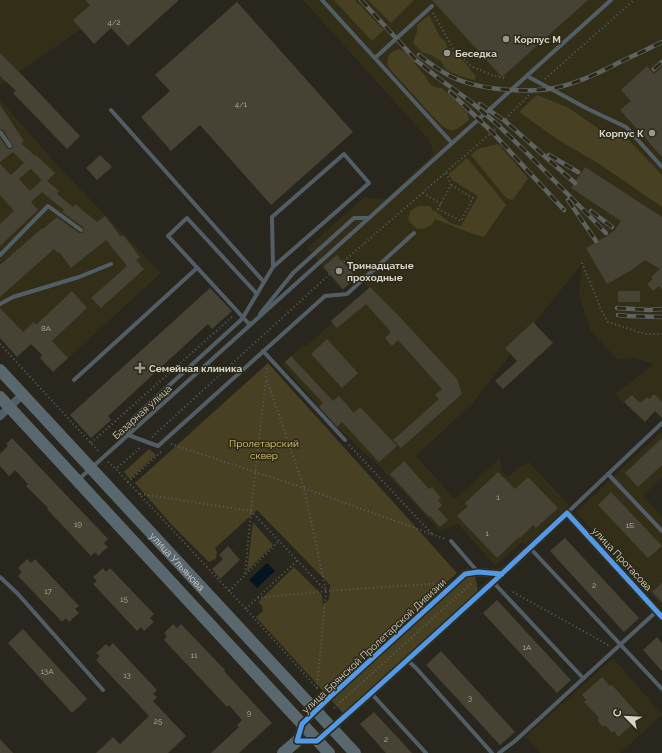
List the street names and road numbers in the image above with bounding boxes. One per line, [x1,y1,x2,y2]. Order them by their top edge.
street label: Базарная улица [110,383,174,441]
street label: улица Протасова [590,525,654,593]
street label: улица Ульянова [148,530,207,593]
street label: улица Брянской Пролетарской Дивизии [300,576,448,716]

